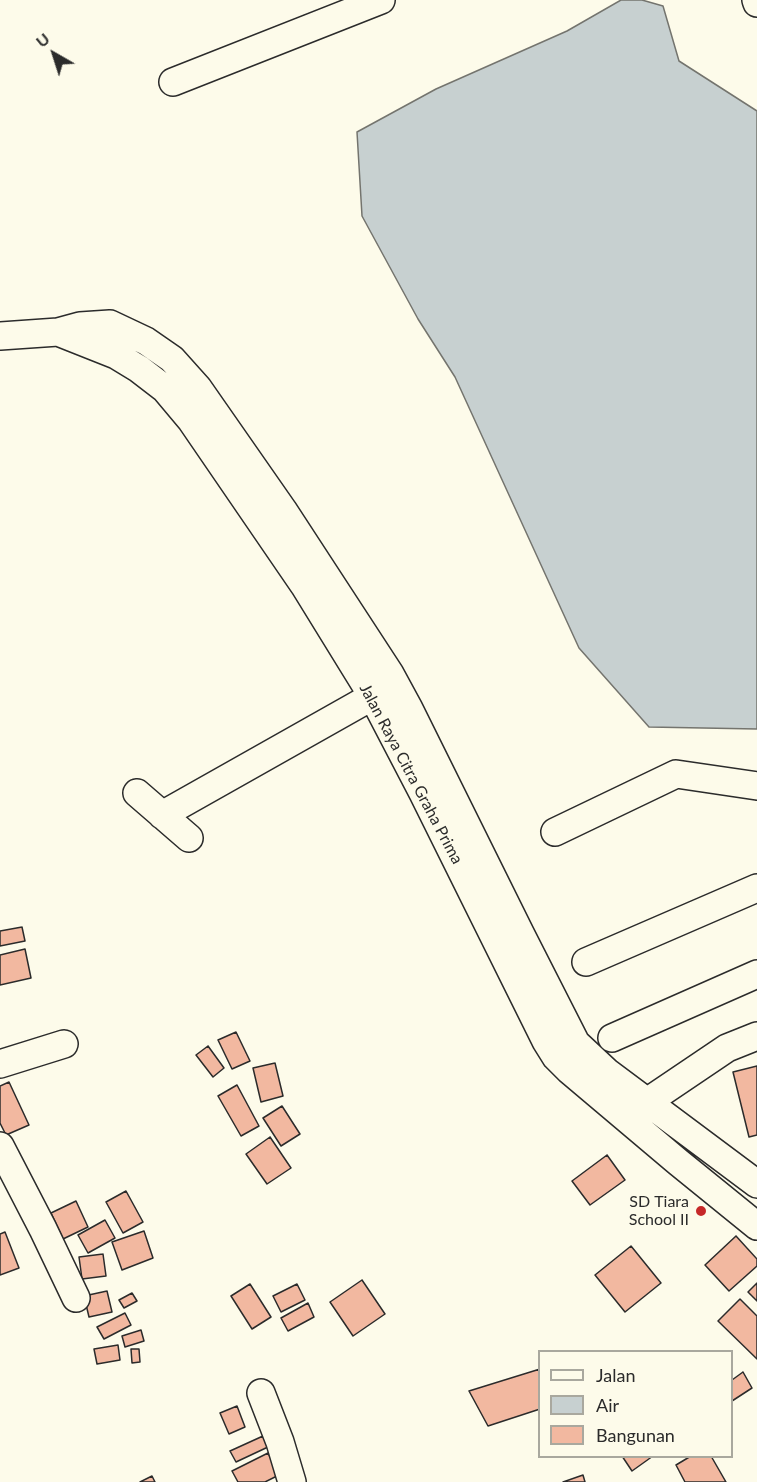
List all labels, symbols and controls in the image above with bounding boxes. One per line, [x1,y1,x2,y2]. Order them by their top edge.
north arrow [24,24,84,84]
text: U [32,29,53,51]
street label: Jalan Raya Citra Graha Prima [355,681,467,867]
place label: SD Tiara School II [629,1192,689,1230]
marker: SD Tiara School II [694,1204,708,1218]
legend [538,1350,733,1458]
text: Jalan [596,1364,635,1386]
text: Air [596,1394,619,1416]
text: Bangunan [596,1424,675,1446]

